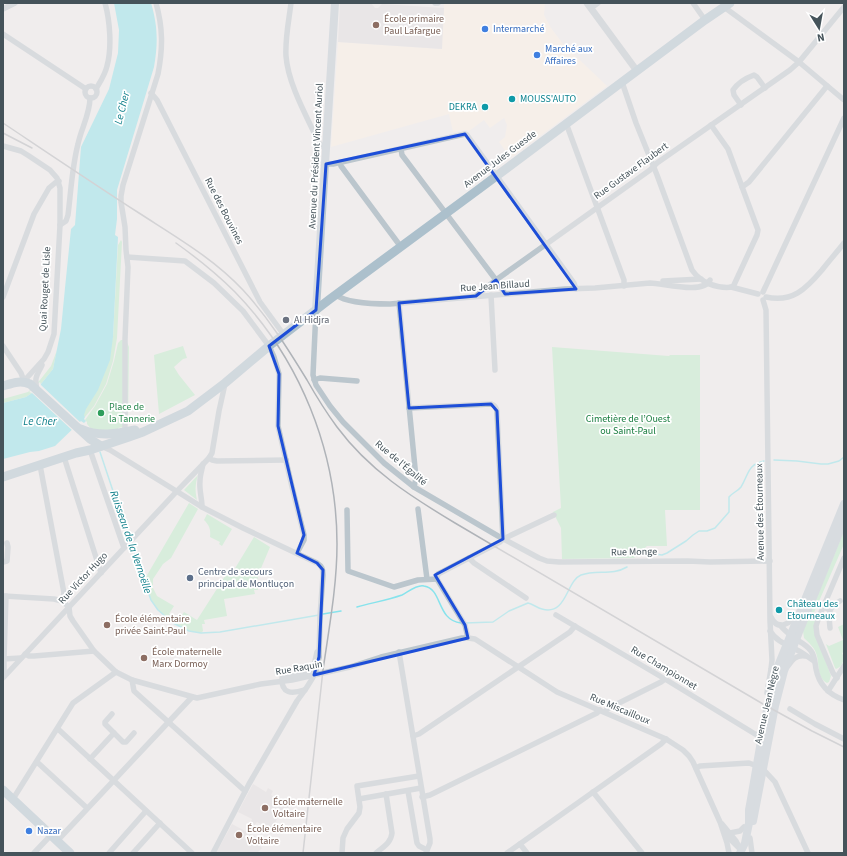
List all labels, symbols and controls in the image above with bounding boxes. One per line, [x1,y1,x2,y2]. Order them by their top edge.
north arrow [799,8,839,48]
place label: École primaire Paul Lafargue [384,12,444,38]
marker: École primaire Paul Lafargue [371,20,381,30]
place label: Intermarché [493,22,544,36]
marker: Intermarché [480,24,490,34]
text: N [816,29,826,45]
place label: Marché aux Affaires [545,42,593,68]
marker: Marché aux Affaires [532,50,542,60]
street label: Avenue du Président Vincent Auriol [305,82,327,229]
water label: Le Cher [111,89,134,126]
place label: MOUSS'AUTO [520,92,577,106]
marker: MOUSS'AUTO [507,94,517,104]
place label: DEKRA [449,100,478,114]
marker: DEKRA [480,102,490,112]
street label: Avenue Jules Guesde [461,127,539,191]
street label: Rue Gustave Flaubert [591,139,672,203]
street label: Rue des Bouvines [201,175,247,247]
street label: Quai Rouget de Lisle [36,246,54,332]
street label: Rue Jean Billaud [460,277,530,295]
place label: Al Hidjra [294,313,329,327]
marker: Al Hidjra [281,315,291,325]
place label: Place de la Tannerie [109,400,155,426]
marker: Place de la Tannerie [96,408,106,418]
park label: Cimetière de l’Ouest ou Saint-Paul [586,412,671,438]
water label: Le Cher [23,414,58,429]
street label: Rue de l'Égalité [372,437,430,489]
street label: Avenue des Étourneaux [752,463,768,561]
water label: Ruisseau de la Vernoëlle [106,488,156,596]
street label: Rue Monge [611,545,657,559]
street label: Rue Victor Hugo [55,549,111,607]
place label: Centre de secours principal de Montluçon [198,565,294,591]
marker: Centre de secours principal de Montluçon [185,573,195,583]
place label: Château des Etourneaux [787,597,838,623]
marker: Château des Etourneaux [774,605,784,615]
place label: École élémentaire privée Saint-Paul [115,612,190,638]
marker: École élémentaire privée Saint-Paul [102,620,112,630]
street label: Rue Championnet [628,643,700,694]
place label: École maternelle Marx Dormoy [152,645,222,671]
marker: École maternelle Marx Dormoy [139,653,149,663]
street label: Rue Raquin [274,657,324,679]
street label: Avenue Jean Nègre [751,665,783,745]
street label: Rue Miscailloux [588,690,653,728]
place label: École maternelle Voltaire [273,795,343,821]
marker: École maternelle Voltaire [260,803,270,813]
place label: École élémentaire Voltaire [247,822,322,848]
place label: Nazar [37,824,62,838]
marker: Nazar [24,826,34,836]
marker: École élémentaire Voltaire [234,830,244,840]

